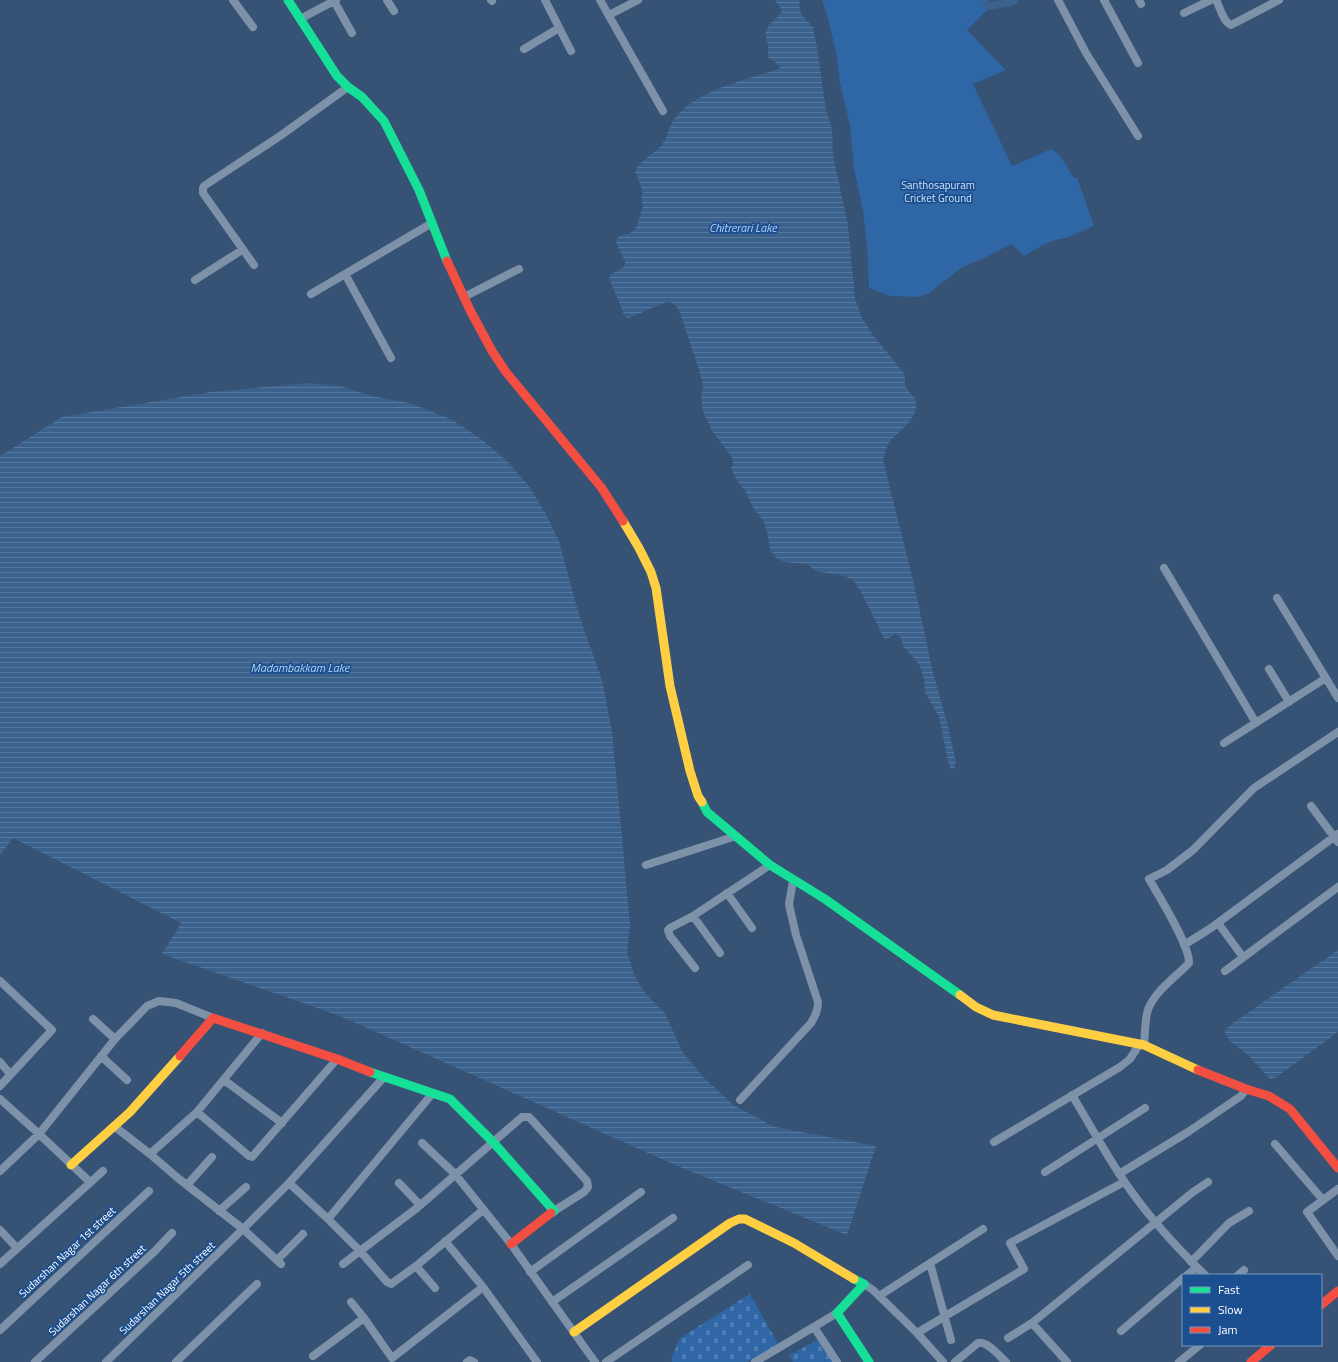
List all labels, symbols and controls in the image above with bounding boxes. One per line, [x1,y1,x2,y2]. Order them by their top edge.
park label: Santhosapuram Cricket Ground [901,177,975,206]
water label: Chitrerari Lake [709,218,778,237]
water label: Madambakkam Lake [251,658,351,677]
street label: Sudarshan Nagar 1st street [15,1203,119,1301]
street label: Sudarshan Nagar 5th street [115,1238,219,1338]
street label: Sudarshan Nagar 6th street [45,1240,149,1340]
legend [1182,1274,1322,1346]
text: Fast [1218,1280,1241,1299]
text: Slow [1218,1300,1243,1319]
text: Jam [1218,1320,1238,1339]

